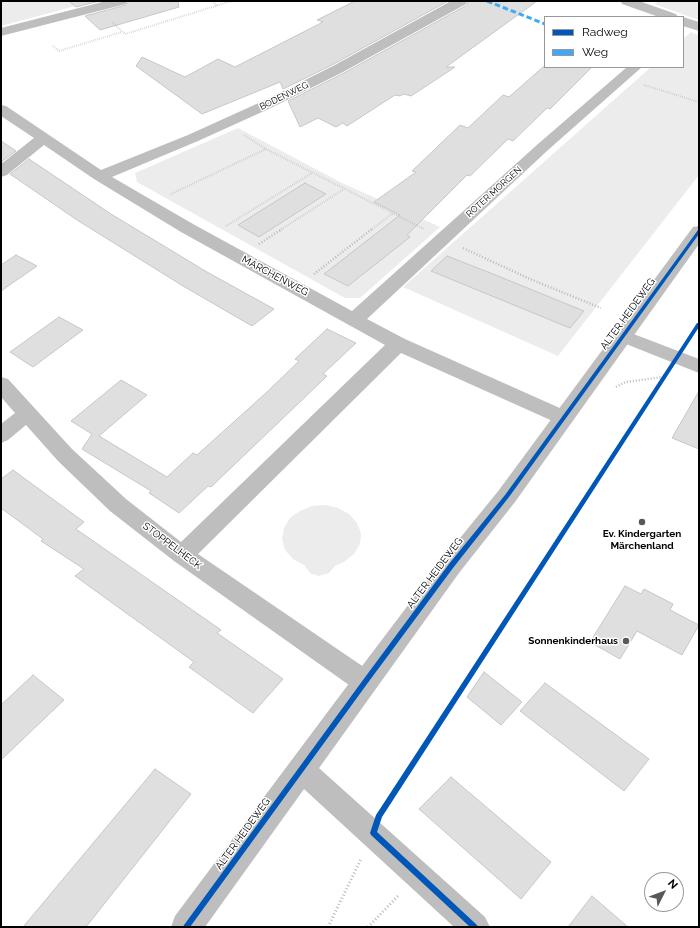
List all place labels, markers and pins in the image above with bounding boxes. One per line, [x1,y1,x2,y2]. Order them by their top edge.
marker: Ev. Kindergarten Märchenland [637,517,647,527]
place label: Ev. Kindergarten Märchenland [603,528,681,552]
place label: Sonnenkinderhaus [528,635,618,647]
marker: Sonnenkinderhaus [621,636,631,646]

